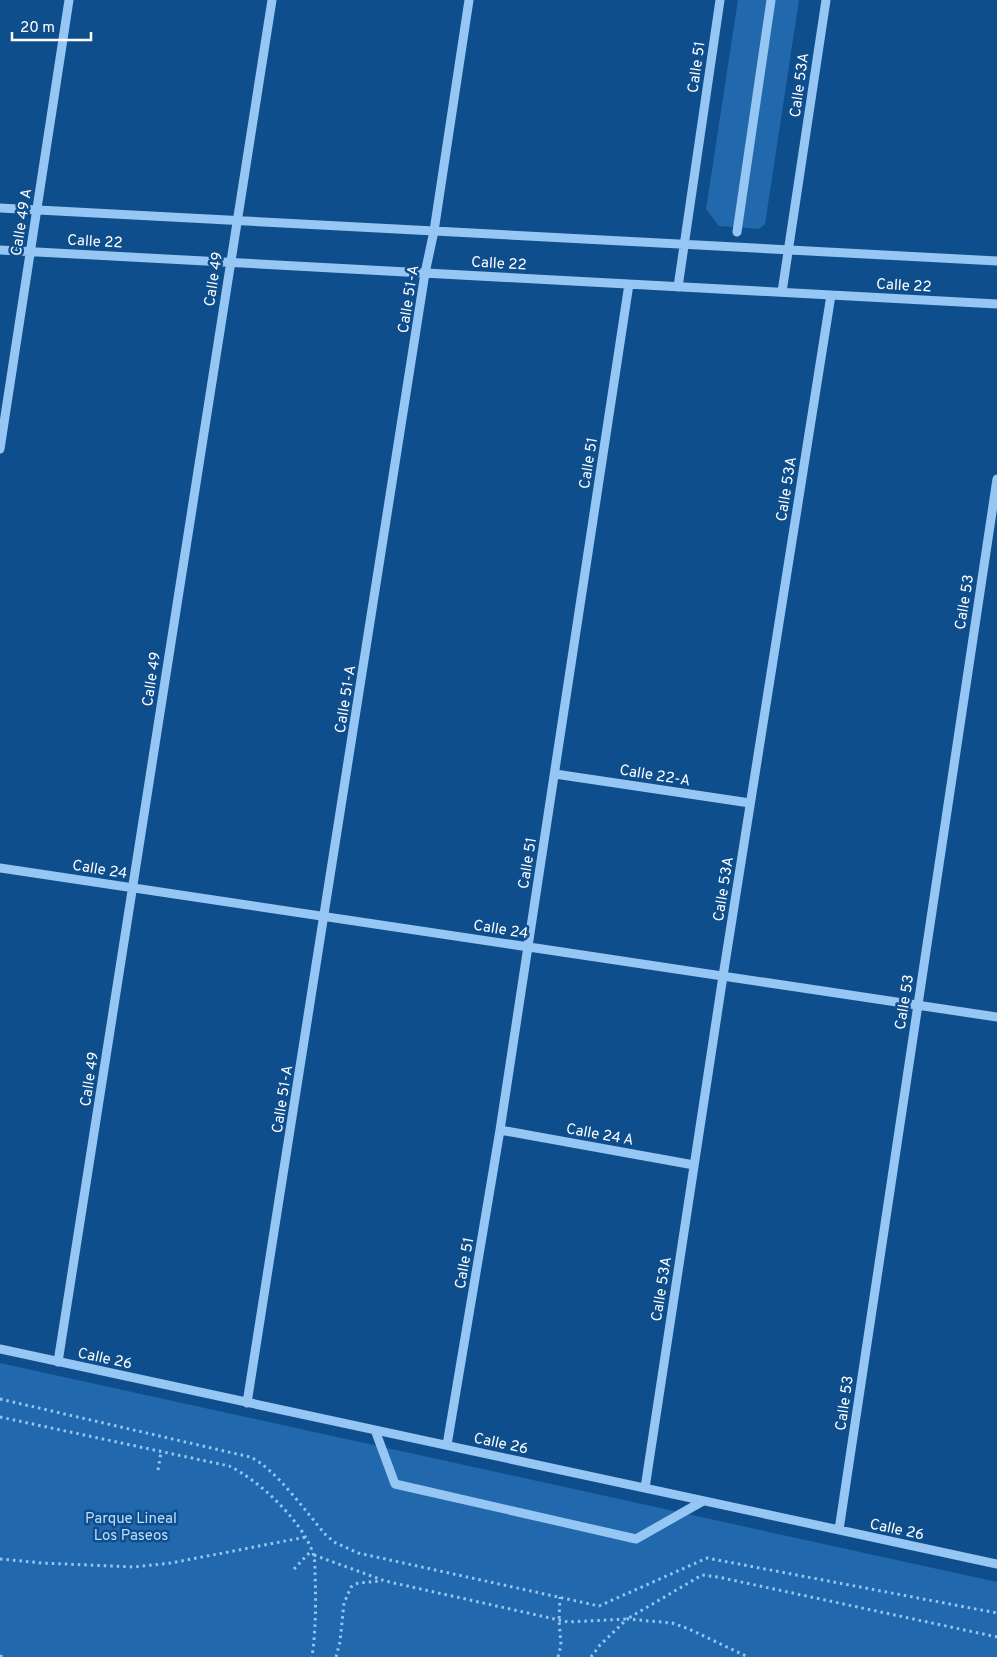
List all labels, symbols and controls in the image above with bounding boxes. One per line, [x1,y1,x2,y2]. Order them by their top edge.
scale bar [12,10,91,42]
text: 20 m [20,19,55,38]
street label: Calle 51 [684,40,711,94]
street label: Calle 53A [787,51,814,119]
street label: Calle 49 A [8,187,37,257]
street label: Calle 22 [67,232,123,253]
street label: Calle 49 [201,251,228,308]
street label: Calle 22 [471,254,527,275]
street label: Calle 51-A [395,264,424,335]
street label: Calle 22 [876,276,932,297]
street label: Calle 51 [576,436,603,490]
street label: Calle 53A [773,455,802,523]
street label: Calle 53 [952,573,979,631]
street label: Calle 49 [139,651,166,708]
street label: Calle 51-A [332,664,361,735]
street label: Calle 22-A [618,762,691,791]
street label: Calle 51 [515,836,542,890]
street label: Calle 53A [710,855,739,923]
street label: Calle 24 [71,857,129,884]
street label: Calle 24 [472,917,530,944]
street label: Calle 53 [892,973,919,1031]
street label: Calle 49 [77,1051,104,1108]
street label: Calle 51-A [269,1064,298,1135]
street label: Calle 24 A [564,1120,635,1151]
street label: Calle 51 [452,1236,479,1290]
street label: Calle 53A [648,1255,677,1323]
street label: Calle 26 [76,1344,134,1375]
street label: Calle 53 [832,1374,859,1432]
street label: Calle 26 [472,1429,530,1460]
park label: Parque Lineal Los Paseos [85,1510,177,1546]
street label: Calle 26 [868,1515,926,1546]

